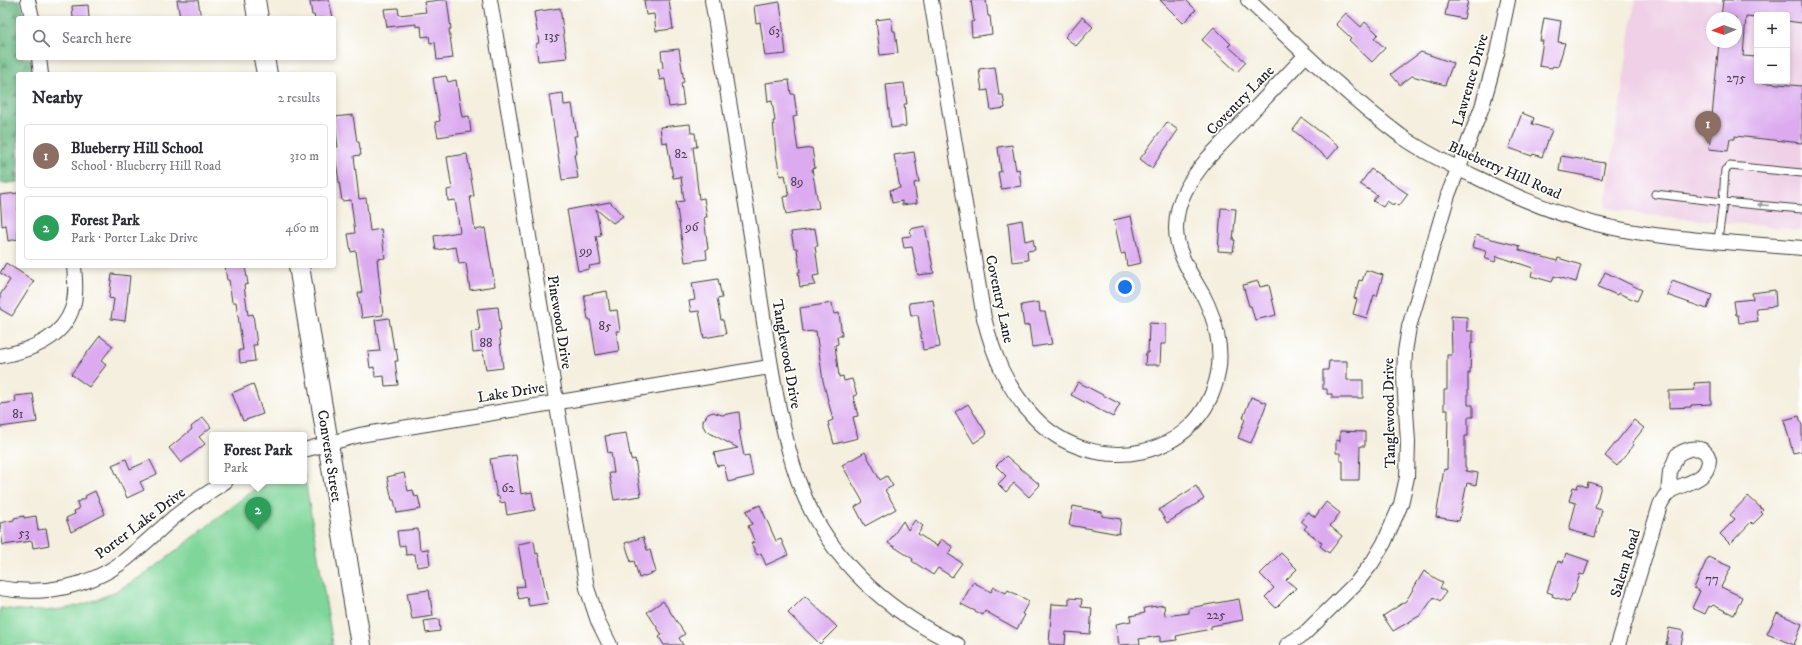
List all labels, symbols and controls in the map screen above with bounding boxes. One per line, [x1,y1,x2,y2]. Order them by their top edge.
north arrow [1706,12,1742,48]
map controls [1754,12,1790,84]
button: + [1754,12,1790,48]
search box [16,16,336,60]
house number: 63 [768,23,780,39]
icon: search [30,27,52,49]
house number: 135 [544,28,561,44]
text: Search here [62,29,131,48]
street label: Lawrence Drive [1448,32,1493,129]
button: − [1754,48,1790,84]
street label: Coventry Lane [1202,61,1278,139]
house number: 275 [1726,70,1746,86]
text: Nearby [32,87,82,109]
text: 2 results [278,90,320,106]
pin: 1 [1695,111,1721,144]
street label: Blueberry Hill Road [1445,137,1565,204]
text: Blueberry Hill School [71,139,203,158]
house number: 82 [675,146,688,162]
text: 1 [44,148,48,164]
text: 310 m [290,148,319,164]
text: School · Blueberry Hill Road [71,158,221,174]
house number: 89 [791,174,804,190]
one-way arrow [1757,202,1769,209]
text: Forest Park [71,211,140,230]
house number: 96 [684,219,700,235]
text: 2 [43,220,49,236]
text: 460 m [285,220,319,236]
text: Park · Porter Lake Drive [71,230,198,246]
house number: 99 [579,243,592,259]
street label: Coventry Lane [981,253,1018,345]
street label: Pinewood Drive [543,274,576,370]
your location [1115,277,1135,297]
street label: Tanglewood Drive [768,298,805,410]
house number: 85 [599,318,612,334]
house number: 88 [479,335,493,351]
street label: Tanglewood Drive [1379,358,1400,468]
street label: Lake Drive [476,378,546,407]
house number: 81 [12,406,24,422]
street label: Converse Street [313,409,346,504]
popup [209,432,307,484]
text: Forest Park [224,441,292,460]
text: Park [224,460,248,476]
house number: 62 [501,480,515,496]
street label: Porter Lake Drive [91,483,189,564]
pin: 2 [245,497,271,530]
house number: 53 [18,525,30,541]
street label: Salem Road [1606,526,1645,600]
house number: 77 [1705,571,1719,587]
house number: 225 [1206,607,1226,623]

